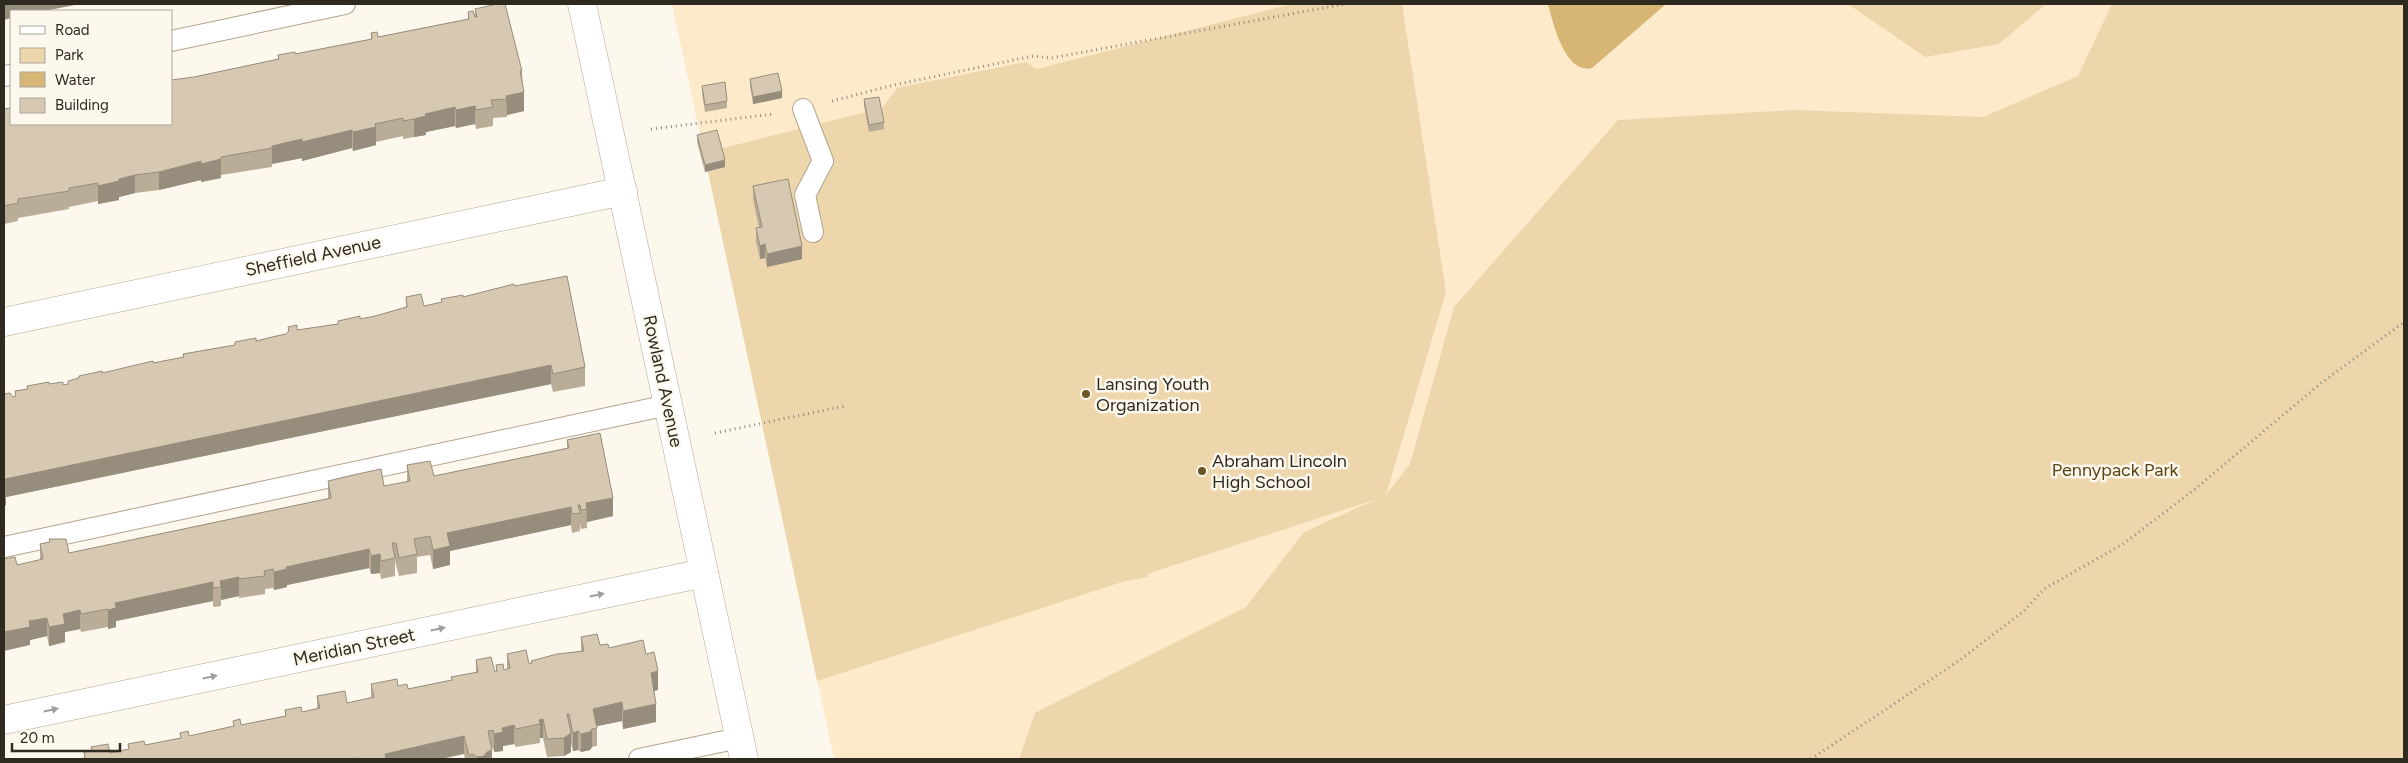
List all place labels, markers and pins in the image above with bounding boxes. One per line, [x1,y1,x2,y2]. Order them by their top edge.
place label: Lansing Youth Organization [1096,373,1209,416]
marker: Lansing Youth Organization [1080,388,1092,400]
place label: Abraham Lincoln High School [1212,450,1347,493]
marker: Abraham Lincoln High School [1196,465,1208,477]

